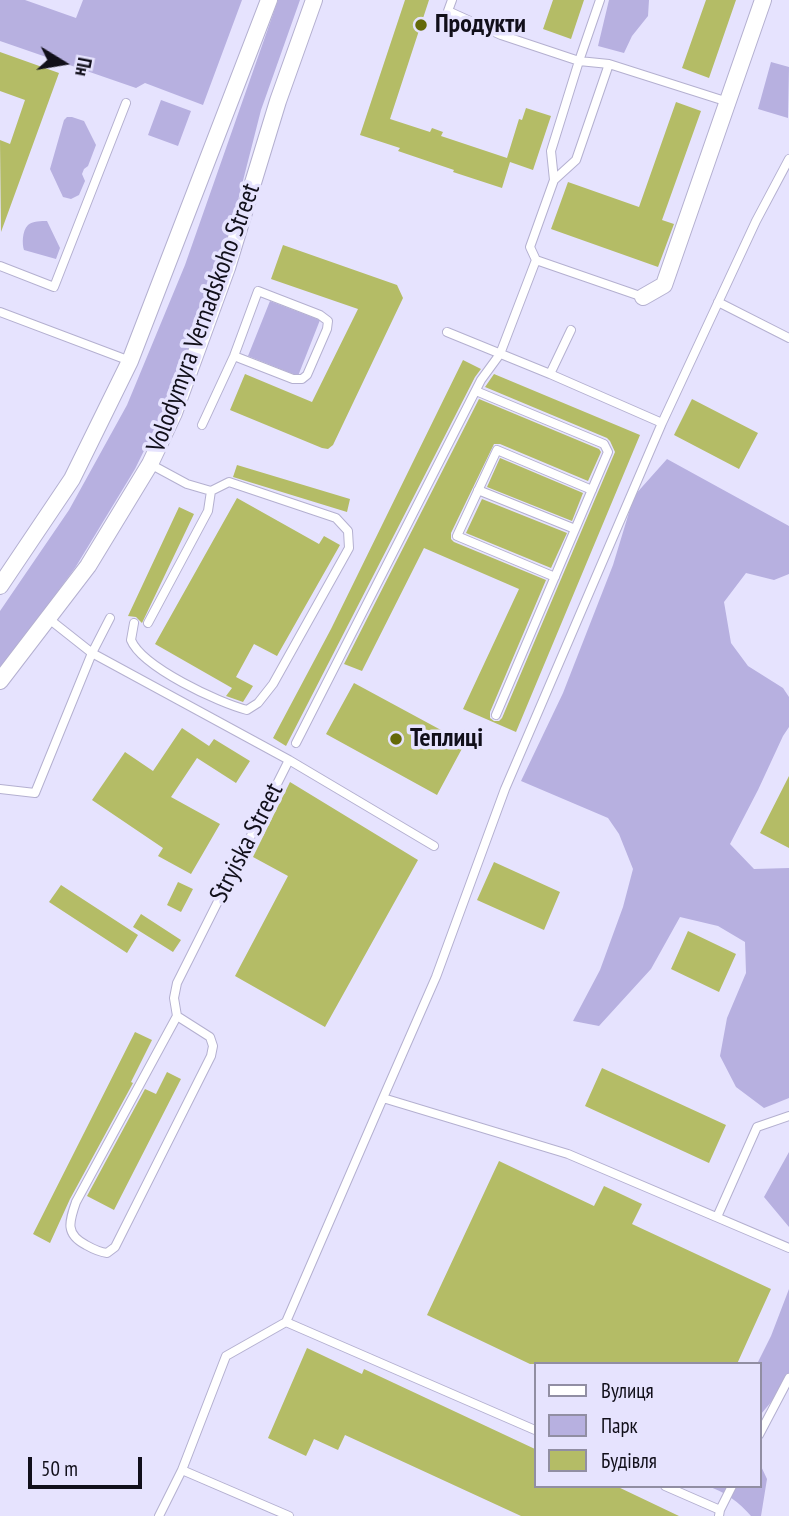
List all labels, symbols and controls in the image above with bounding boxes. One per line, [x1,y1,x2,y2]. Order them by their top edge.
place label: Продукти [435,9,526,41]
marker: Продукти [413,17,429,33]
north arrow [28,28,98,98]
text: Пн [70,56,97,78]
street label: Volodymyra Vernadskoho Street [141,179,267,457]
place label: Теплиці [410,723,483,755]
marker: Теплиці [388,731,404,747]
street label: Stryiska Street [204,778,290,908]
legend [534,1362,761,1488]
text: Вулиця [601,1377,654,1404]
text: Парк [601,1412,638,1439]
scale bar [32,1442,145,1486]
text: Будівля [601,1447,657,1474]
text: 50 m [41,1455,78,1482]

